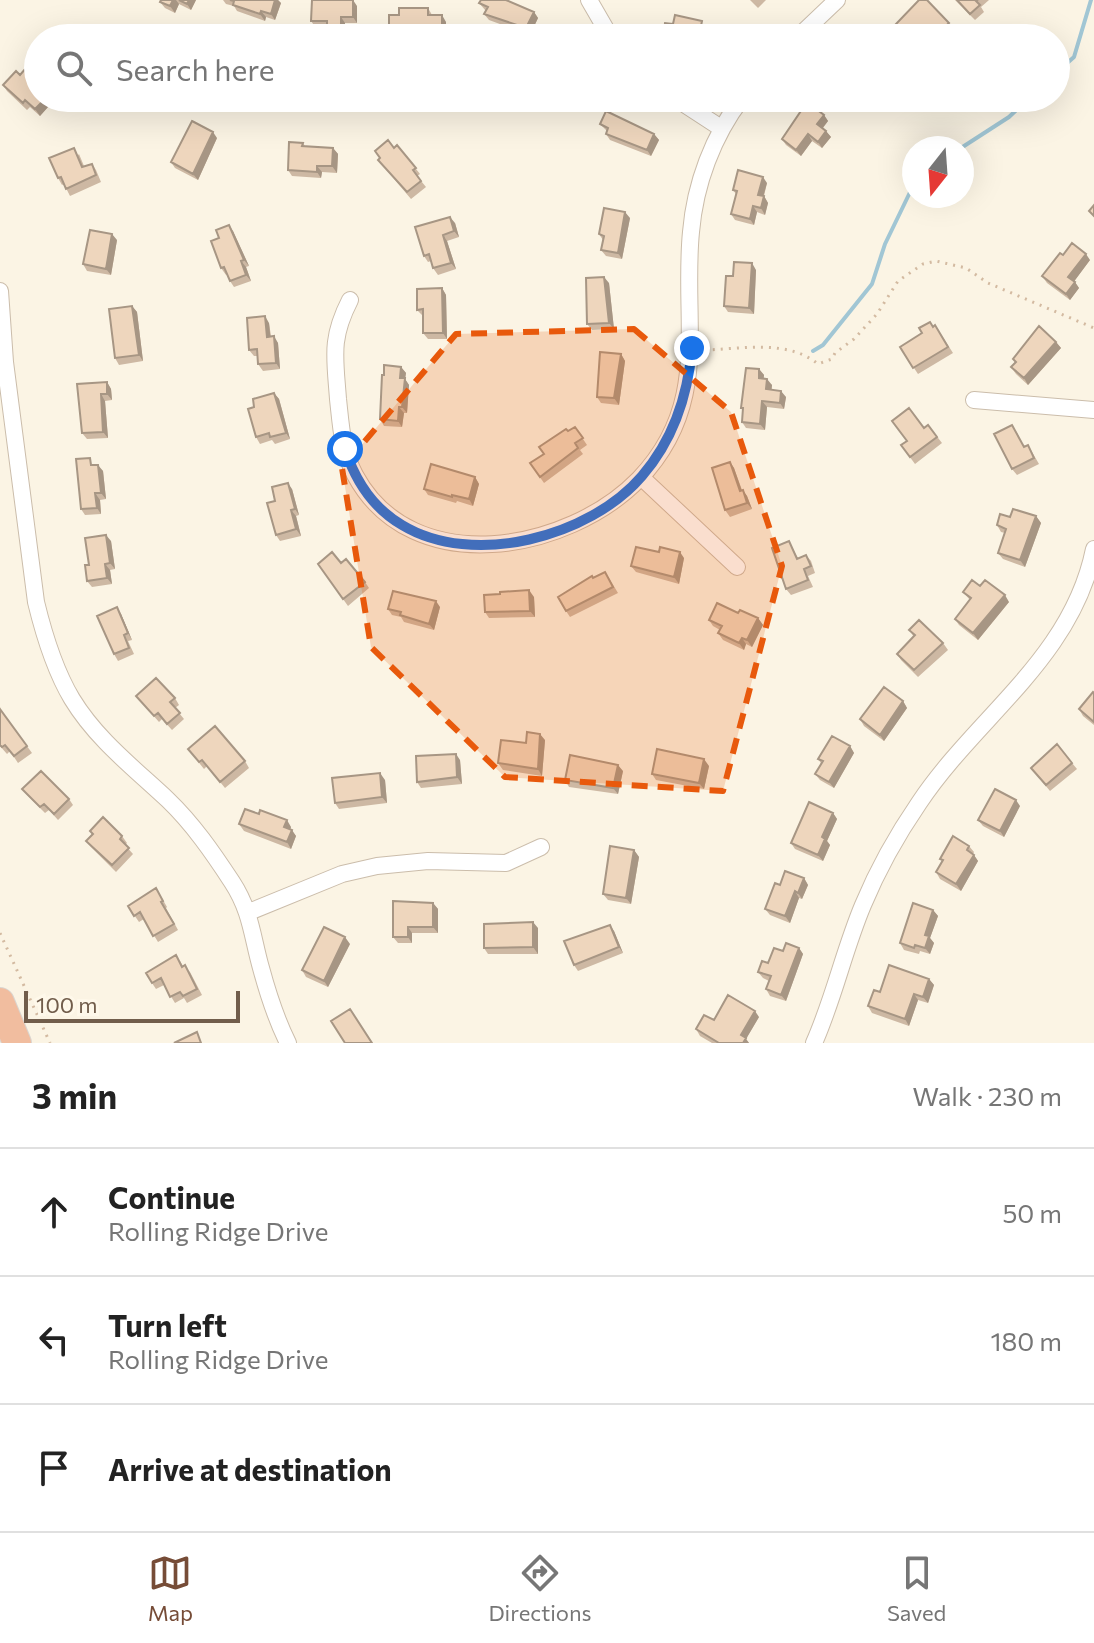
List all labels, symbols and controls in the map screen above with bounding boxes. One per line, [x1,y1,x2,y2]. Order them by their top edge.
search box [24,24,1070,112]
icon: search [52,46,96,90]
text: Search here [116,50,275,87]
north arrow [902,136,974,208]
route end [674,330,710,366]
route start [327,431,363,467]
scale bar [24,987,240,1023]
text: 100 m [36,991,98,1018]
text: 3 min [32,1074,117,1116]
text: Walk · 230 m [913,1080,1062,1111]
text: Continue [108,1178,235,1215]
icon: ahead [32,1190,76,1234]
text: 50 m [1002,1197,1062,1228]
text: Rolling Ridge Drive [108,1215,328,1246]
text: Turn left [108,1306,227,1343]
icon: left [32,1318,76,1362]
text: 180 m [990,1325,1062,1356]
text: Rolling Ridge Drive [108,1343,328,1374]
icon: arrive [32,1446,76,1490]
text: Arrive at destination [108,1450,392,1487]
tab: Map [148,1551,193,1626]
tab: Directions [488,1551,592,1626]
tab: Saved [887,1551,946,1626]

